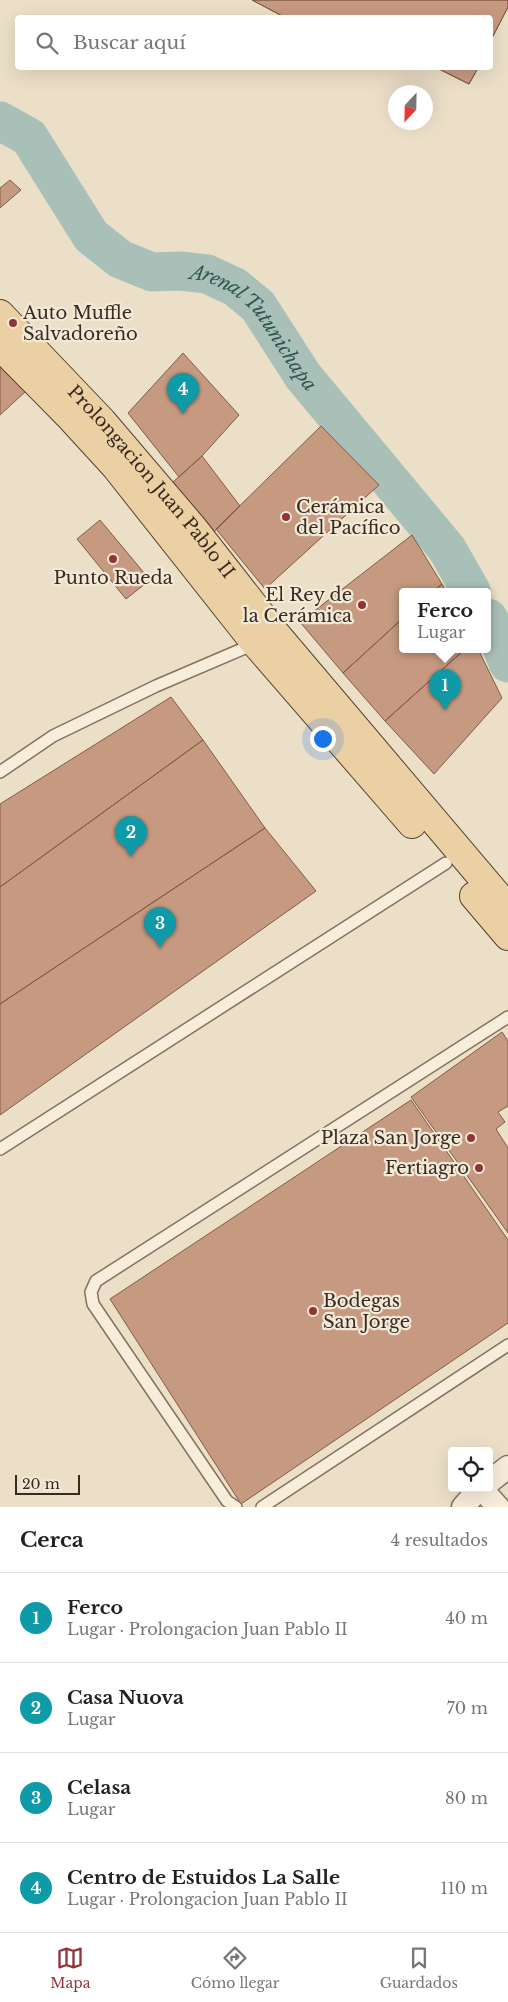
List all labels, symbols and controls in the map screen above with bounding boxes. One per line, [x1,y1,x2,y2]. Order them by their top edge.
search box [15,15,493,70]
icon: search [33,29,61,57]
text: Buscar aquí [73,31,186,54]
north arrow [388,85,433,130]
water label: Arenal Tutunichapa [186,261,322,396]
place label: Auto Muffle Salvadoreño [22,302,138,345]
marker: Auto Muffle Salvadoreño [7,317,19,329]
pin: 4 [167,373,199,414]
street label: Prolongacion Juan Pablo II [63,381,239,583]
place label: Cerámica del Pacífico [296,496,401,539]
marker: Cerámica del Pacífico [280,511,292,523]
marker: Punto Rueda [107,553,119,565]
place label: Punto Rueda [53,567,173,589]
place label: El Rey de la Cerámica [243,584,352,627]
popup [399,588,491,653]
marker: El Rey de la Cerámica [356,599,368,611]
text: Ferco [417,599,473,622]
text: Lugar [417,622,465,642]
pin: 1 [429,669,461,710]
your location [310,726,336,752]
pin: 2 [115,816,147,857]
pin: 3 [144,907,176,948]
place label: Plaza San Jorge [321,1127,461,1149]
marker: Plaza San Jorge [465,1132,477,1144]
place label: Fertiagro [385,1157,469,1179]
marker: Fertiagro [473,1162,485,1174]
place label: Bodegas San Jorge [323,1290,410,1333]
marker: Bodegas San Jorge [307,1305,319,1317]
map controls [448,1447,493,1492]
button: locate [448,1447,493,1492]
scale bar [15,1472,80,1495]
text: 20 m [22,1475,60,1493]
text: Cerca [20,1527,84,1553]
text: 4 resultados [391,1530,488,1550]
text: Ferco [67,1596,123,1619]
text: 1 [33,1608,39,1628]
text: 40 m [445,1608,488,1628]
text: Lugar · Prolongacion Juan Pablo II [67,1619,348,1639]
text: Casa Nuova [67,1686,184,1709]
text: 2 [31,1698,41,1718]
text: 70 m [447,1698,488,1718]
text: Lugar [67,1709,115,1729]
text: Celasa [67,1776,131,1799]
text: 3 [31,1788,41,1808]
text: 80 m [445,1788,488,1808]
text: Lugar [67,1799,115,1819]
text: Centro de Estuidos La Salle [67,1866,340,1889]
text: 4 [31,1878,41,1898]
text: 110 m [441,1878,488,1898]
text: Lugar · Prolongacion Juan Pablo II [67,1889,348,1909]
tab: Mapa [50,1944,90,1992]
tab: Cómo llegar [191,1944,279,1992]
tab: Guardados [380,1944,458,1992]

